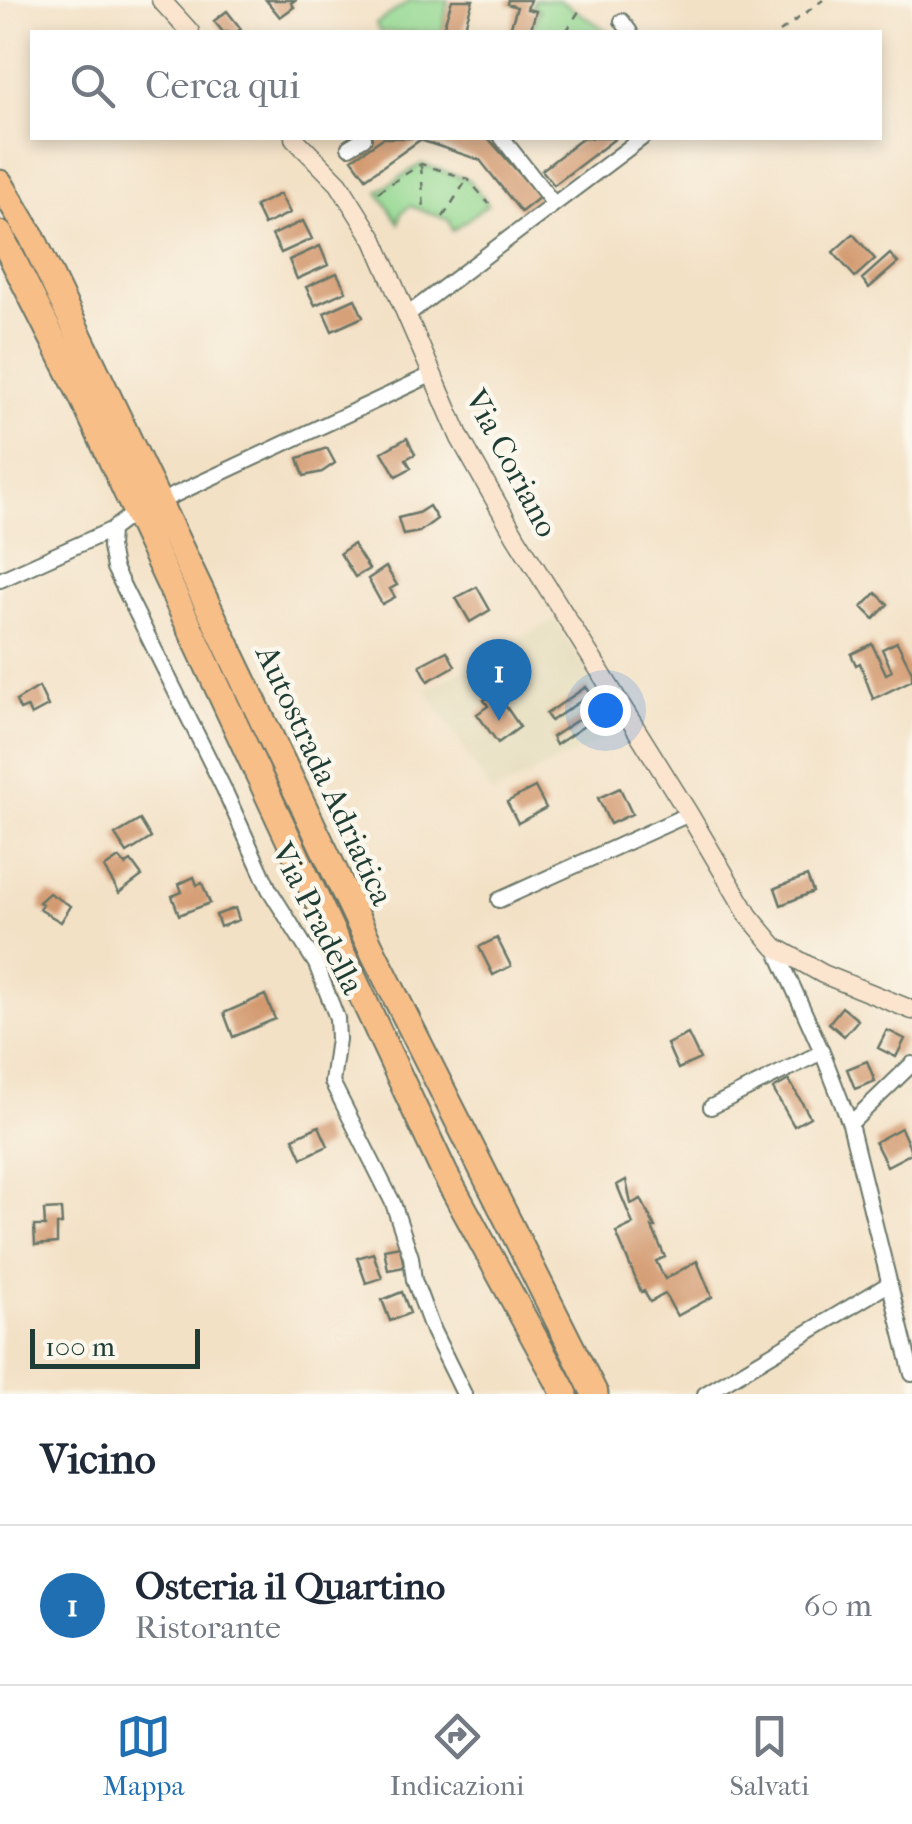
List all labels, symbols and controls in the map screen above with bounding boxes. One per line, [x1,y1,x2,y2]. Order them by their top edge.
search box [30,30,882,140]
icon: search [65,58,120,113]
text: Cerca qui [145,63,300,108]
street label: Via Coriano [457,382,566,543]
street label: Autostrada Adriatica [247,638,401,912]
pin: 1 [466,638,532,721]
your location [580,685,631,736]
street label: Via Pradella [263,835,372,1001]
scale bar [30,1324,200,1368]
text: 100 m [45,1330,115,1363]
text: Vicino [40,1435,156,1484]
text: Osteria il Quartino [135,1564,445,1609]
text: 1 [67,1587,78,1624]
text: 60 m [804,1587,872,1624]
text: Ristorante [135,1609,281,1646]
tab: Mappa [103,1709,185,1802]
tab: Indicazioni [390,1709,524,1802]
tab: Salvati [730,1709,809,1802]

